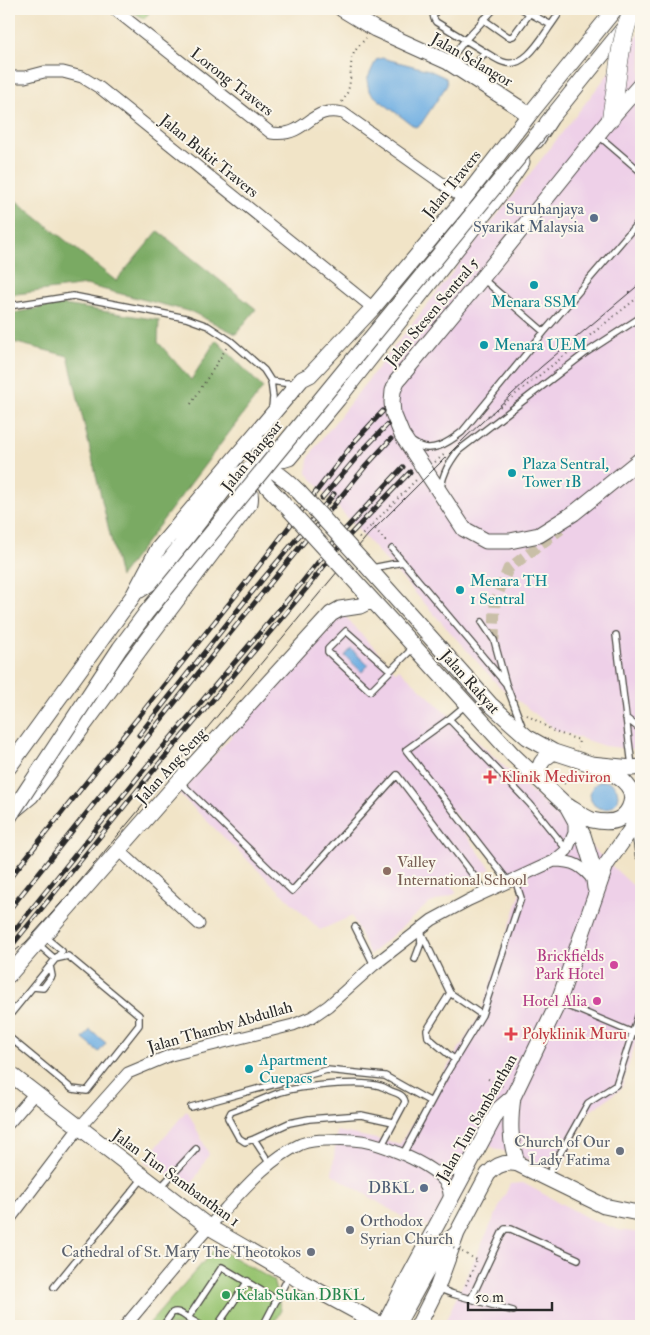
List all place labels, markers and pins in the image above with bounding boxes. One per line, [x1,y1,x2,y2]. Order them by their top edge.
place label: Suruhanjaya Syarikat Malaysia [473,199,584,237]
marker: Suruhanjaya Syarikat Malaysia [588,212,600,224]
marker: Menara SSM [528,279,540,291]
place label: Menara SSM [491,292,577,312]
place label: Menara UEM [494,335,587,355]
marker: Menara UEM [478,339,490,351]
place label: Plaza Sentral, Tower 1B [522,454,609,492]
marker: Plaza Sentral, Tower 1B [506,467,518,479]
place label: Menara TH 1 Sentral [470,571,548,609]
marker: Menara TH 1 Sentral [454,584,466,596]
place label: Klinik Mediviron [501,767,611,787]
marker: Klinik Mediviron [483,770,497,784]
place label: Valley International School [397,852,527,890]
marker: Valley International School [381,865,393,877]
place label: Brickfields Park Hotel [535,946,604,984]
marker: Brickfields Park Hotel [608,959,620,971]
place label: Hotel Alia [522,991,587,1011]
marker: Hotel Alia [591,995,603,1007]
place label: Polyklinik Muru [522,1024,627,1044]
marker: Polyklinik Muru [504,1027,518,1041]
place label: Apartment Cuepacs [258,1050,327,1089]
marker: Apartment Cuepacs [243,1063,255,1075]
place label: Church of Our Lady Fatima [514,1132,610,1170]
marker: Church of Our Lady Fatima [614,1145,626,1157]
place label: DBKL [368,1178,414,1198]
marker: DBKL [418,1182,430,1194]
place label: Orthodox Syrian Church [360,1211,454,1249]
marker: Orthodox Syrian Church [344,1224,356,1236]
place label: Cathedral of St. Mary The Theotokos [61,1242,301,1262]
marker: Cathedral of St. Mary The Theotokos [305,1246,317,1258]
place label: Kelab Sukan DBKL [236,1285,365,1305]
marker: Kelab Sukan DBKL [220,1289,232,1301]

